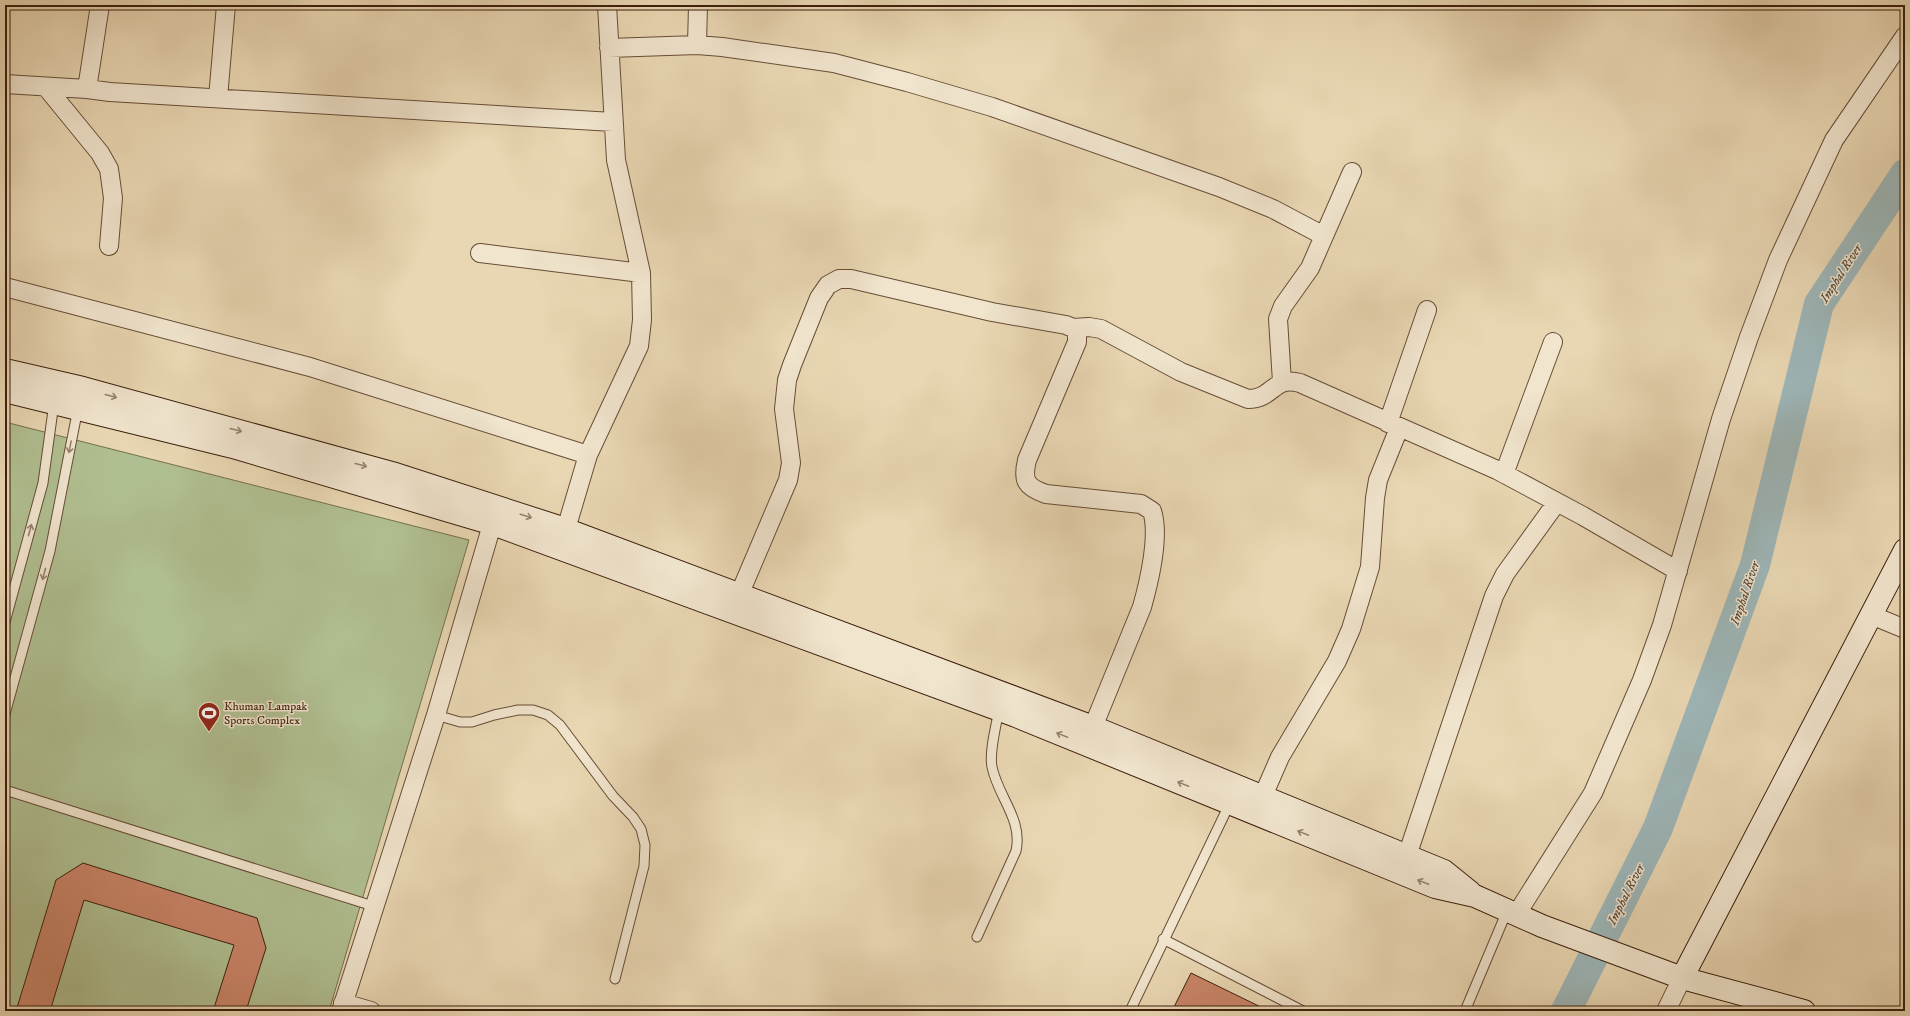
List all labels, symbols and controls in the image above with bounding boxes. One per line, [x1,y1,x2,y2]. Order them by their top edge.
water label: Imphal River [1816,240,1866,307]
one-way arrow [104,393,117,400]
one-way arrow [229,427,242,435]
one-way arrow [66,440,74,453]
one-way arrow [355,461,368,469]
one-way arrow [519,512,531,520]
one-way arrow [27,524,34,537]
water label: Imphal River [1726,558,1764,628]
one-way arrow [39,567,47,580]
place label: Khuman Lampak Sports Complex [224,699,307,728]
sports icon: Khuman Lampak Sports Complex [196,700,222,733]
one-way arrow [1057,730,1069,738]
one-way arrow [1177,779,1189,787]
one-way arrow [1298,828,1310,836]
water label: Imphal River [1603,860,1649,929]
one-way arrow [1418,878,1430,885]

